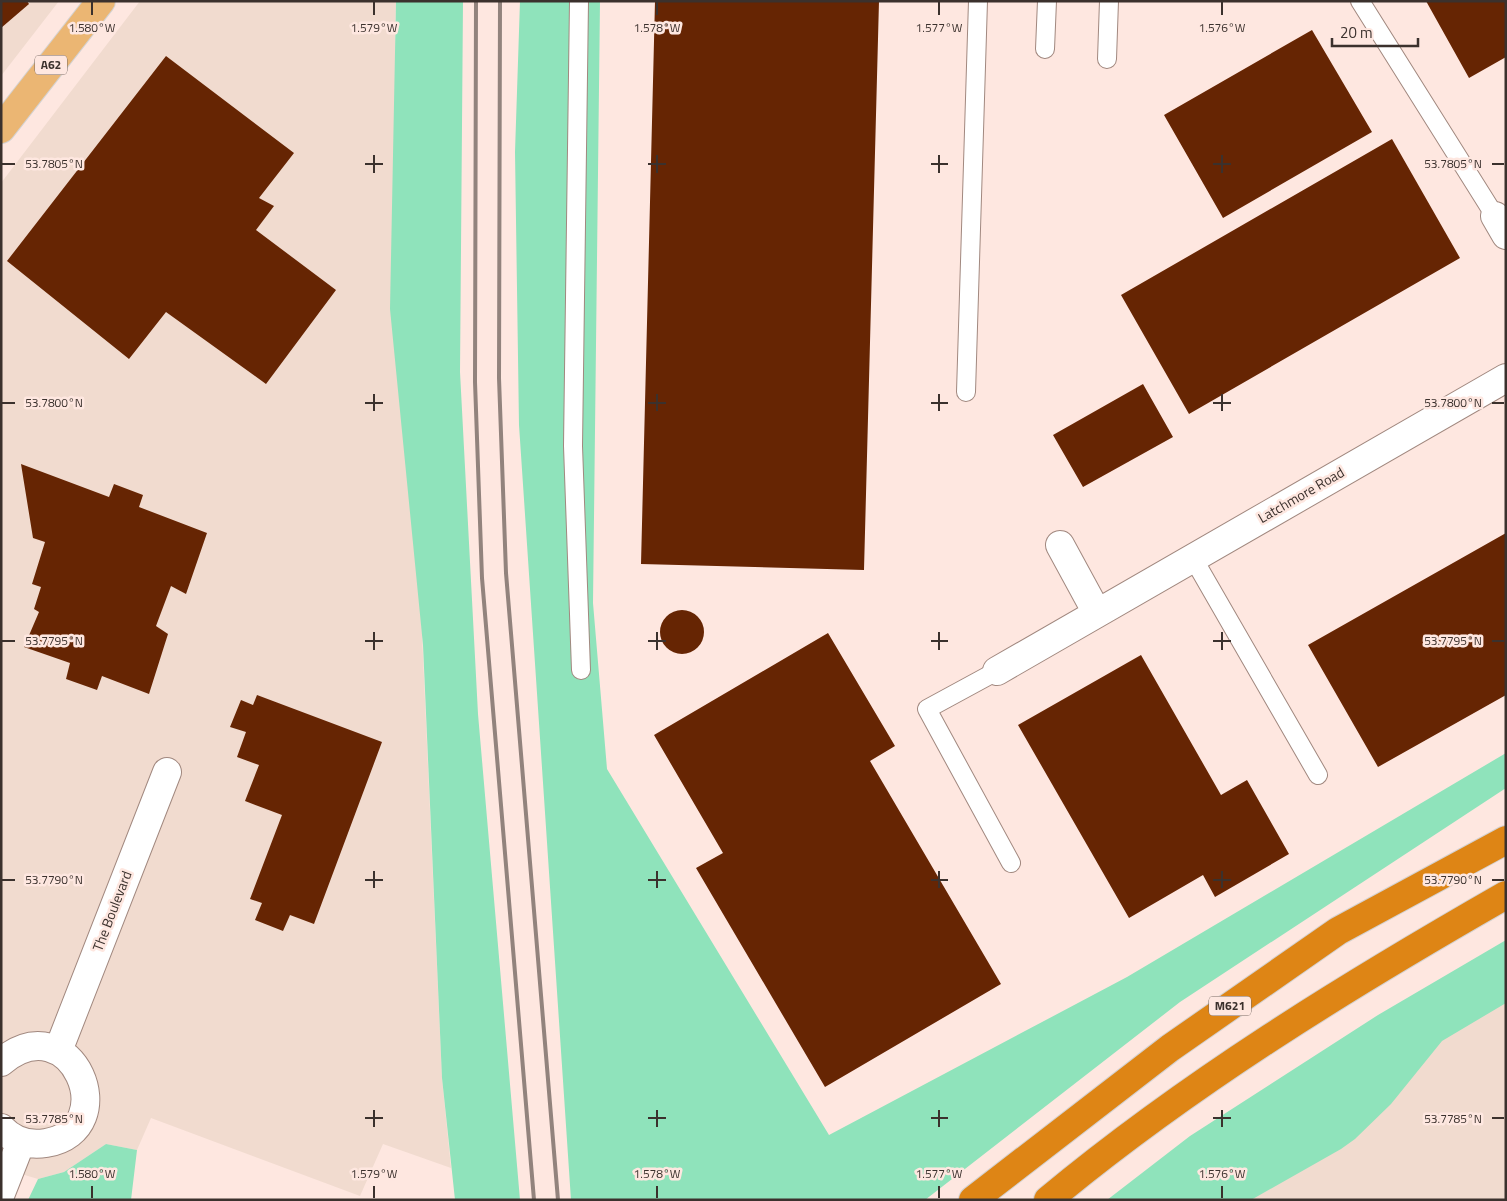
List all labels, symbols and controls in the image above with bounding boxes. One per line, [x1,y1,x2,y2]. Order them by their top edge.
scale bar [1332,15,1418,47]
text: 1.580°W [69,18,116,37]
text: 1.579°W [351,18,398,37]
text: 1.578°W [634,18,681,37]
text: 1.577°W [916,18,963,37]
text: 1.576°W [1199,18,1246,37]
text: 20 m [1340,21,1373,44]
road number: A62 [35,56,67,74]
text: 53.7805°N [25,154,83,173]
text: 53.7805°N [1424,154,1482,173]
text: 53.7800°N [25,393,83,412]
text: 53.7800°N [1424,393,1482,412]
street label: Latchmore Road [1254,461,1348,528]
text: 53.7795°N [25,631,83,650]
text: 53.7795°N [1424,631,1482,650]
street label: The Boulevard [87,868,136,954]
text: 53.7790°N [25,870,83,889]
text: 53.7790°N [1424,870,1482,889]
road number: M621 [1209,996,1251,1016]
text: 53.7785°N [25,1109,83,1128]
text: 53.7785°N [1424,1109,1482,1128]
text: 1.580°W [69,1164,116,1183]
text: 1.579°W [351,1164,398,1183]
text: 1.578°W [634,1164,681,1183]
text: 1.577°W [916,1164,963,1183]
text: 1.576°W [1199,1164,1246,1183]

